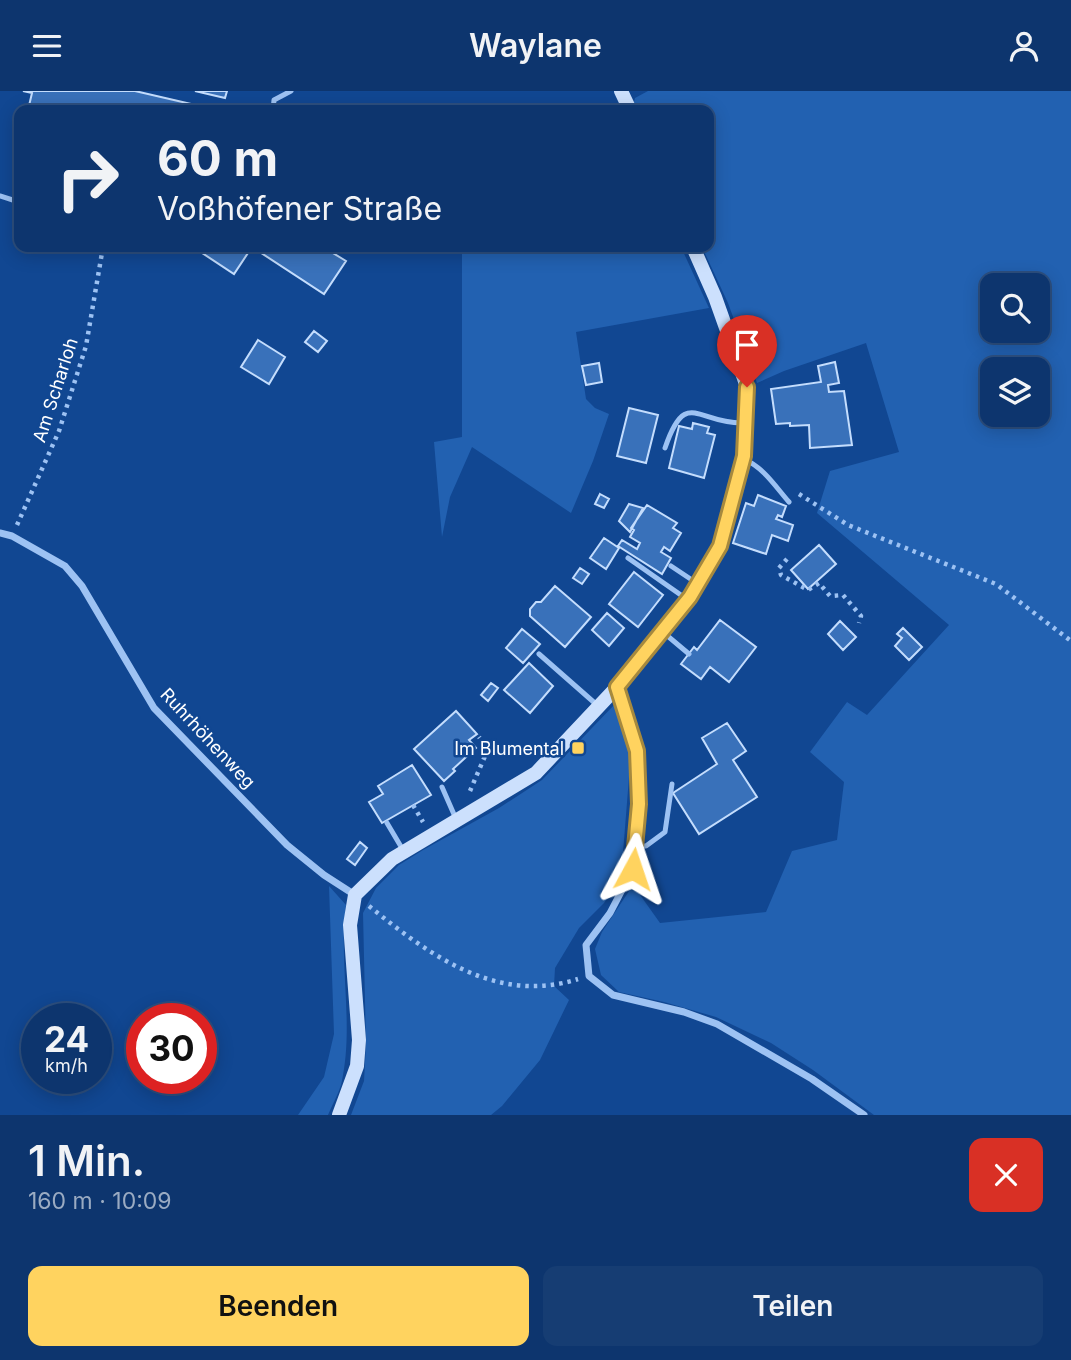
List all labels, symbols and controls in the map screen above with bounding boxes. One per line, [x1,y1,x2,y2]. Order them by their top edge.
text: Waylane [469,26,602,65]
icon: menu [28,27,66,65]
icon: person [1005,27,1043,65]
text: 60 m [157,129,278,188]
icon: right [42,133,133,224]
text: Voßhöfener Straße [157,189,442,228]
map controls [980,273,1050,427]
button: search [980,273,1050,343]
pin [717,315,777,387]
icon: arrive [728,326,766,364]
street label: Am Scharloh [28,335,82,445]
button: layers [980,357,1050,427]
street label: Ruhrhöhenweg [156,684,260,792]
place label: Im Blumental [454,738,564,759]
marker: Im Blumental [570,740,586,756]
position arrow [596,832,670,906]
speed limit sign: 30 [126,1003,217,1094]
text: 24 [44,1018,89,1060]
text: km/h [45,1055,88,1076]
text: 1 Min. [28,1135,145,1186]
button: close [969,1138,1043,1212]
text: 160 m · 10:09 [28,1187,172,1215]
button: Beenden [28,1266,529,1346]
button: Teilen [543,1266,1043,1346]

